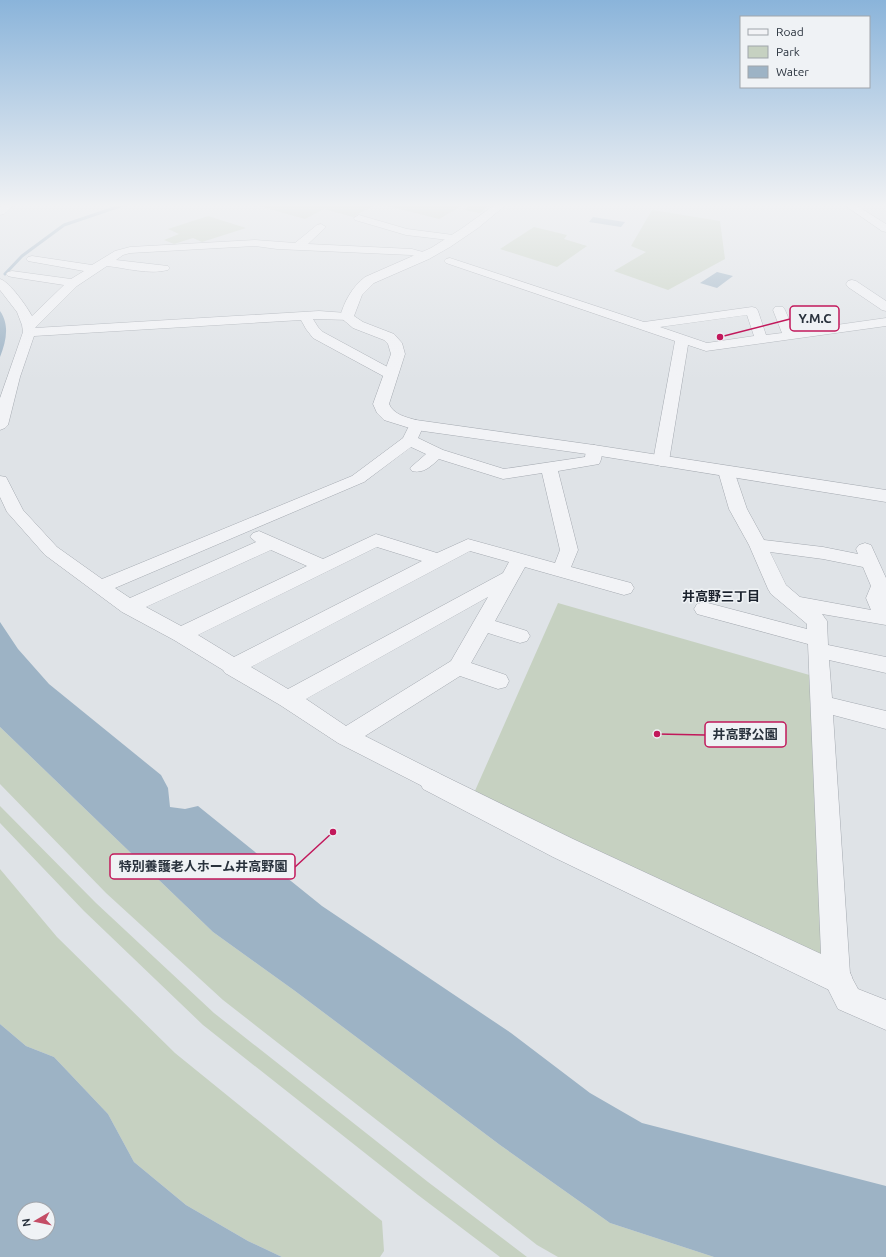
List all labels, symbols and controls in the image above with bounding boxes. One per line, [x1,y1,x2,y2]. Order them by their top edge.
legend [740,16,870,88]
text: Road [776,25,804,38]
text: Park [776,45,800,58]
text: Water [776,65,809,78]
callout: Y.M.C [790,306,839,331]
text: Y.M.C [798,311,832,325]
district label: 井高野三丁目 [682,589,760,603]
callout: 井高野公園 [705,722,786,747]
text: 井高野公園 [712,727,778,741]
callout: 特別養護老人ホーム井高野園 [110,854,295,879]
text: 特別養護老人ホーム井高野園 [119,859,287,873]
north arrow [16,1201,56,1241]
text: N [20,1218,33,1228]

